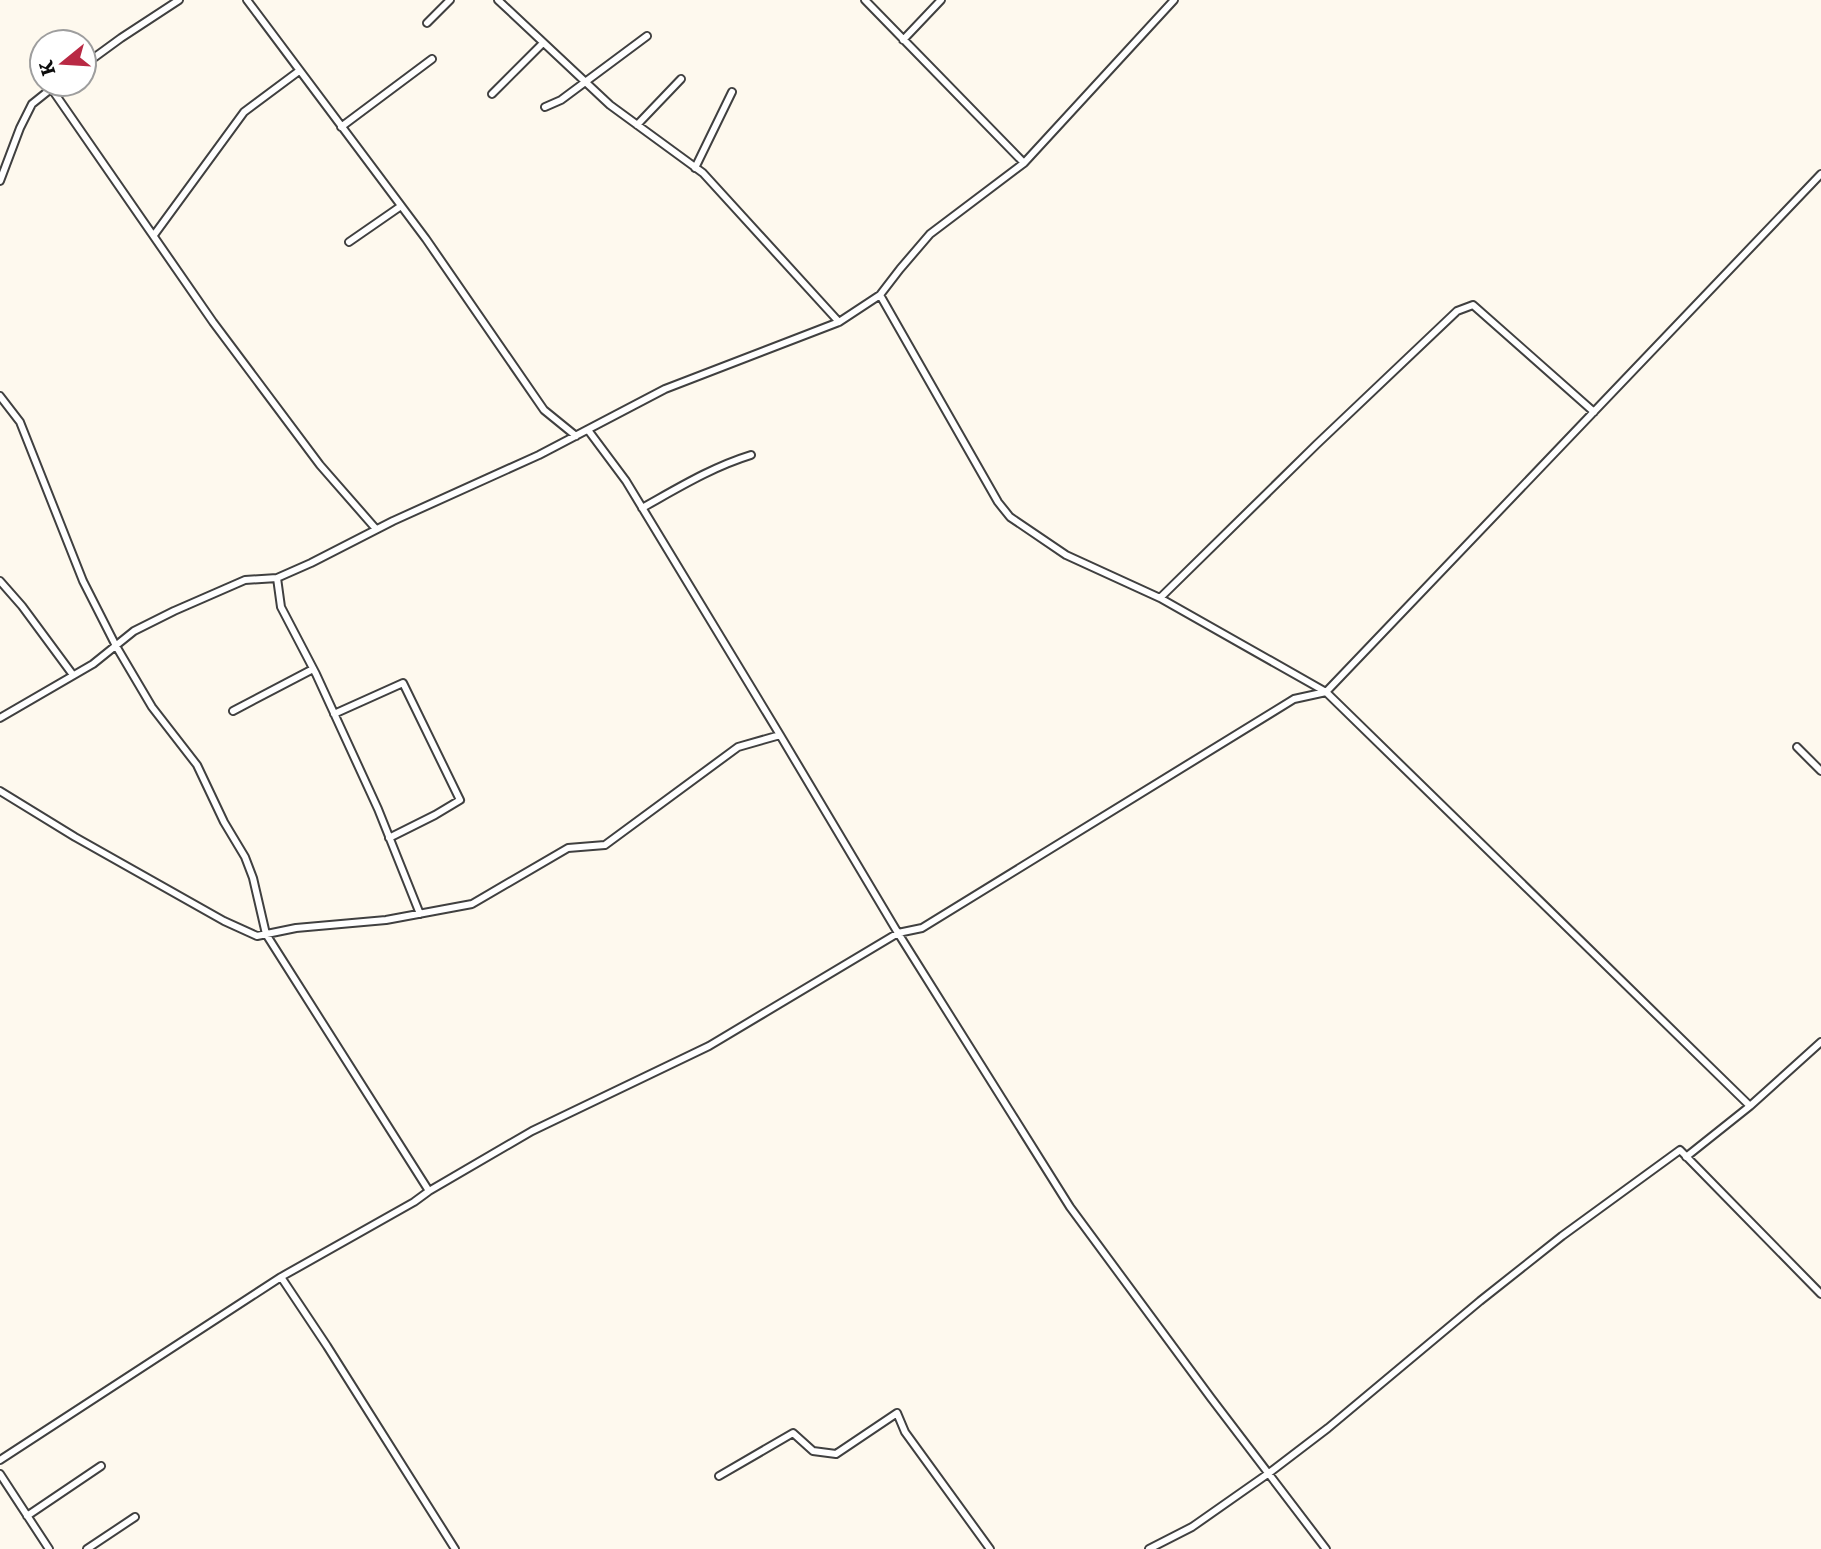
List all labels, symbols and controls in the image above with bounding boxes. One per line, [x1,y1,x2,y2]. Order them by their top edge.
north arrow [28,28,98,98]
text: K [30,57,61,80]

